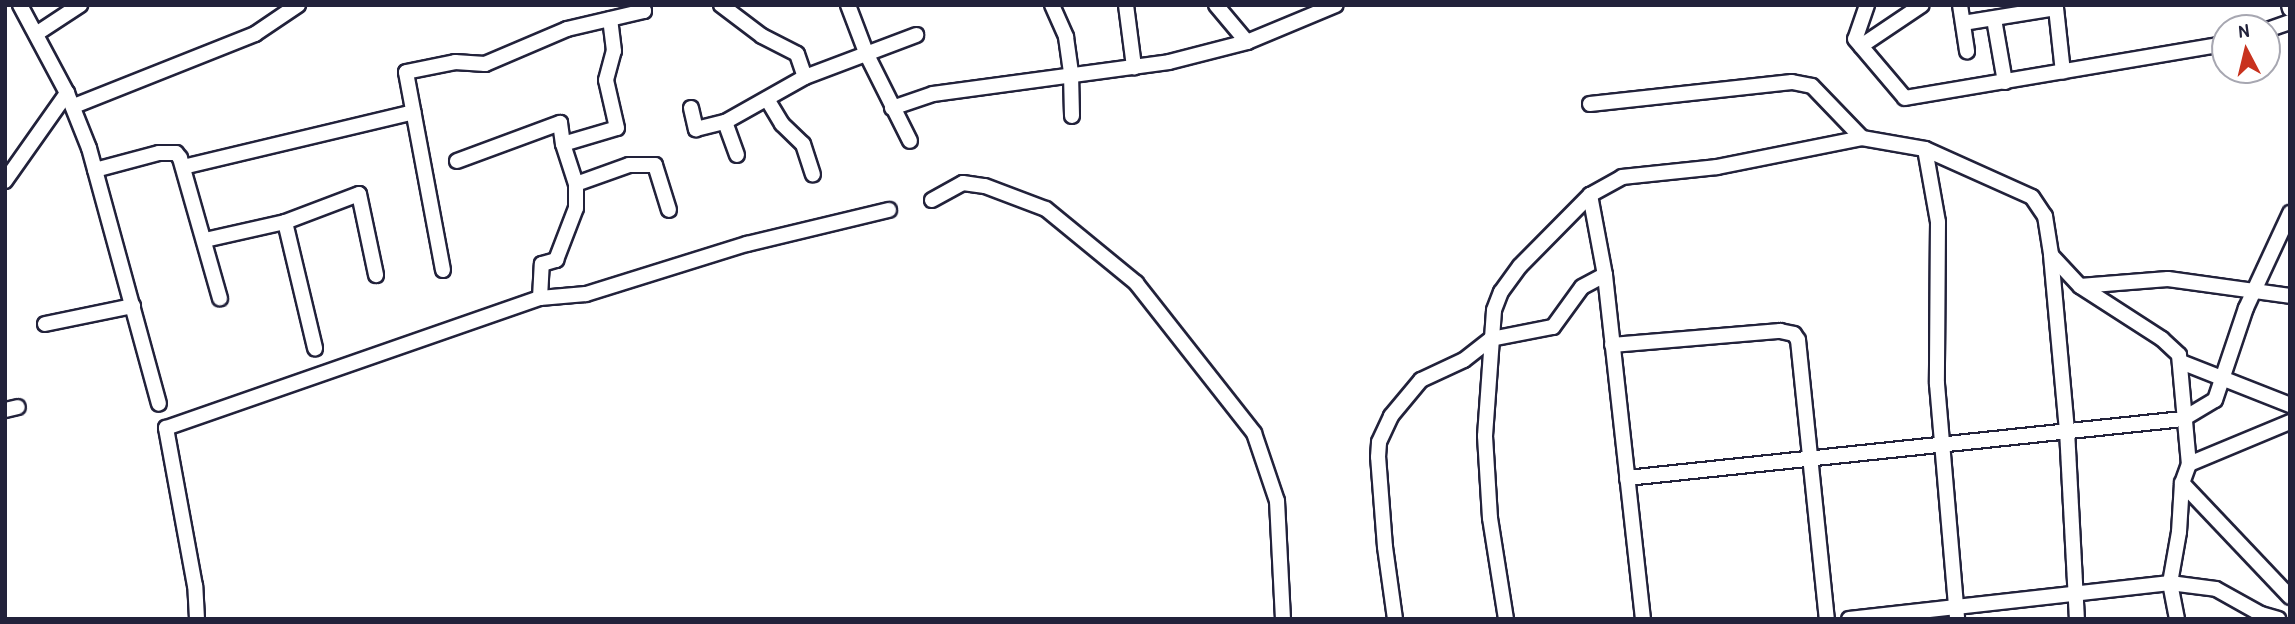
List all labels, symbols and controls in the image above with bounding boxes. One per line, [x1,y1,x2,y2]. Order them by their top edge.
north arrow [2211,14,2281,84]
text: N [2237,17,2250,44]

